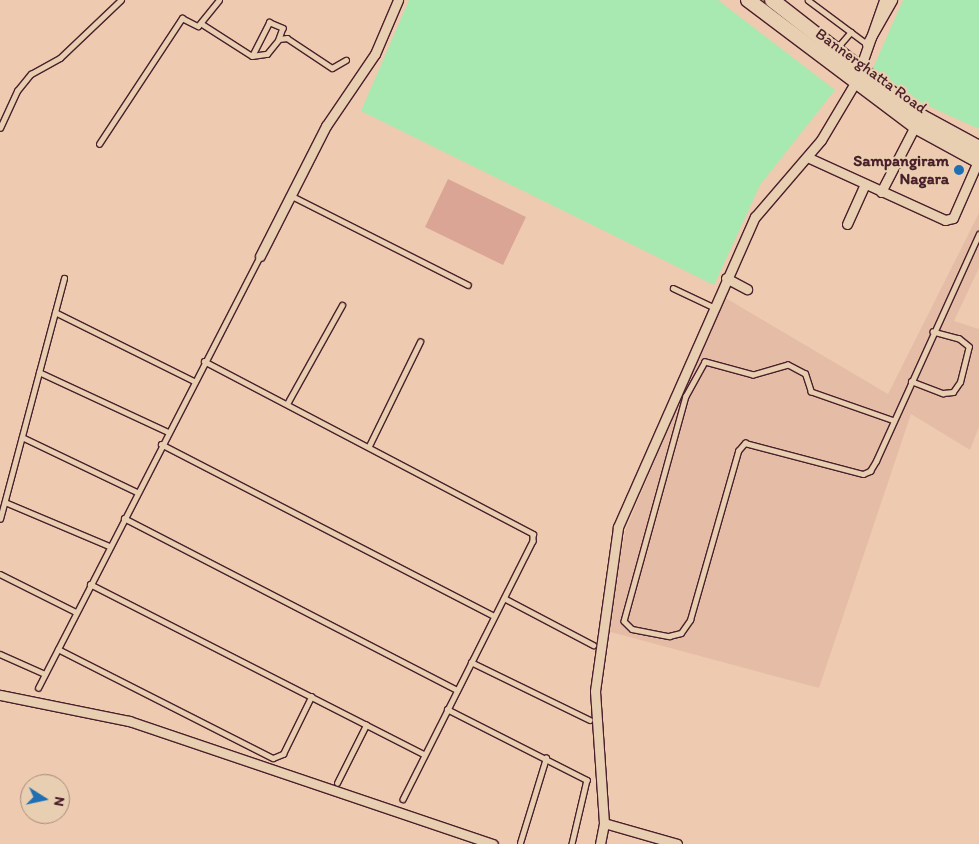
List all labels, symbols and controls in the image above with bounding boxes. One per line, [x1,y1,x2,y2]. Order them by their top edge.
street label: Bannerghatta Road [812,24,930,118]
place label: Sampangiram Nagara [853,151,949,189]
marker: Sampangiram Nagara [953,164,965,176]
north arrow [20,774,70,824]
text: N [50,795,68,808]

